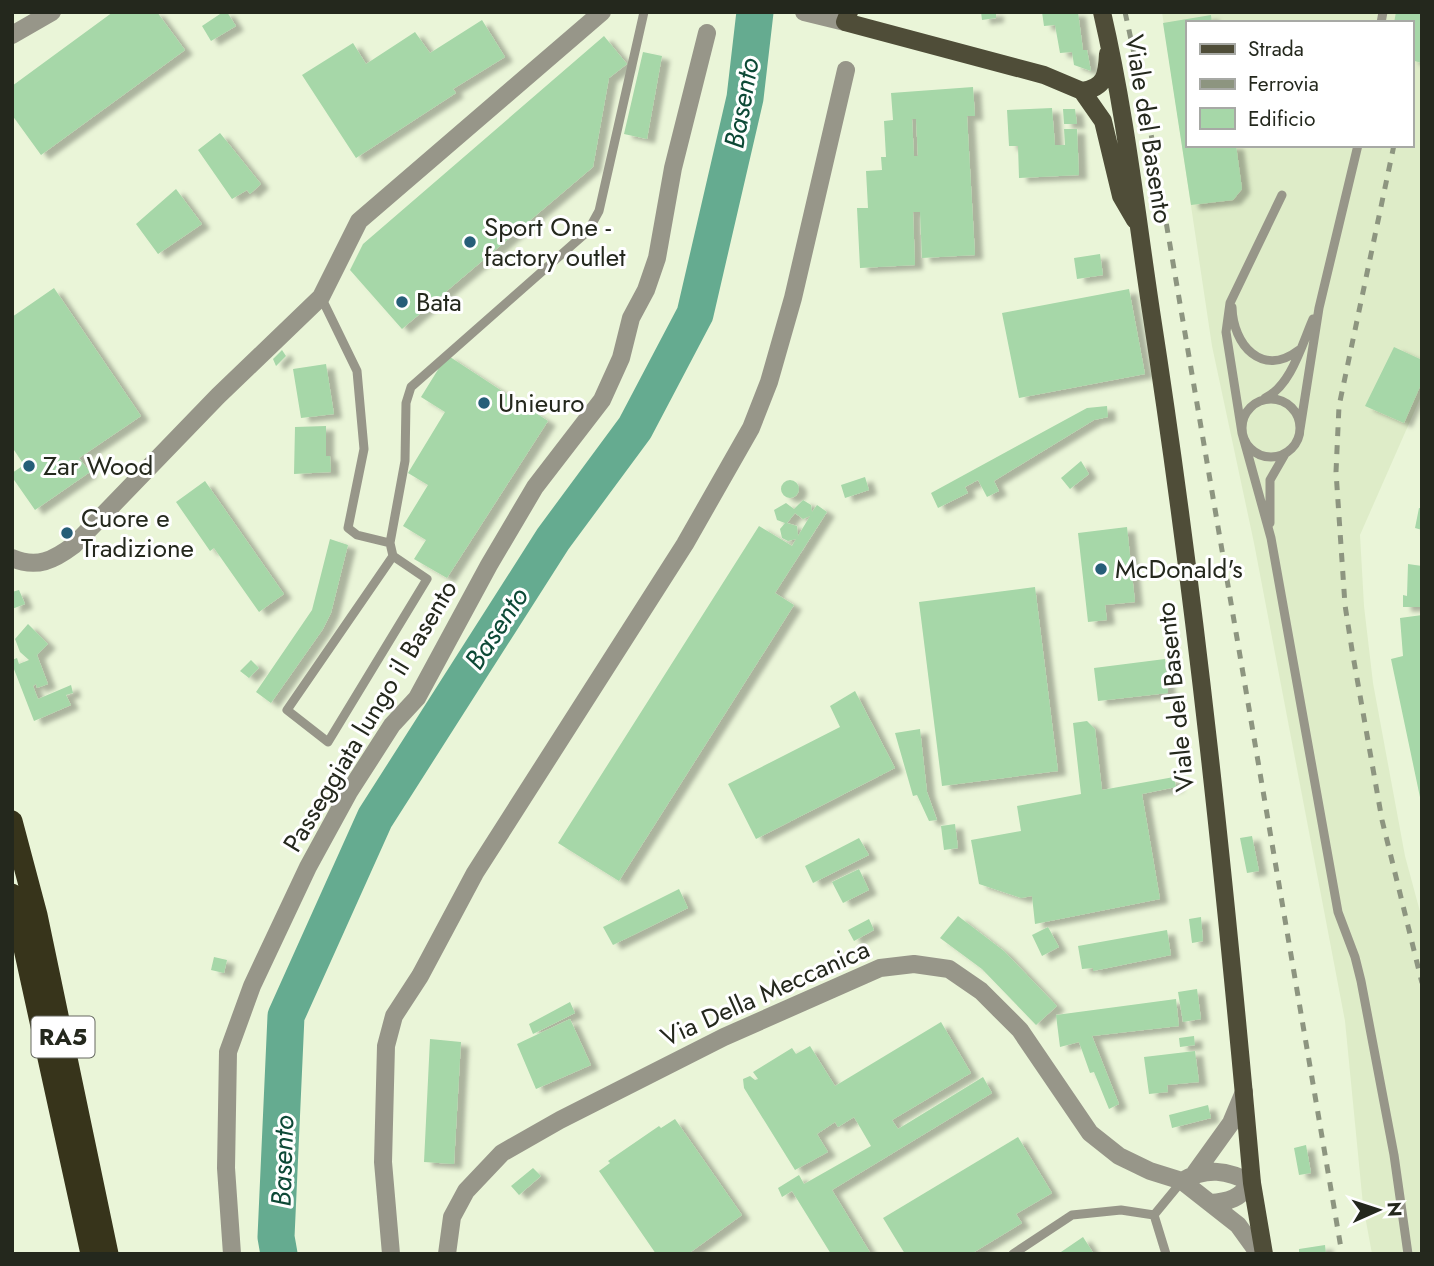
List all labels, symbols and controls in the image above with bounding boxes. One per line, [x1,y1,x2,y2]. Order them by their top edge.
legend [1186,21,1413,147]
street label: Viale del Basento [1115,32,1183,226]
text: Strada [1248,34,1304,64]
water label: Basento [713,54,770,152]
text: Ferrovia [1248,69,1319,99]
text: Edificio [1248,104,1315,134]
place label: Sport One - factory outlet [484,208,626,276]
marker: Sport One - factory outlet [462,234,478,250]
place label: Bata [416,283,462,321]
marker: Bata [394,294,410,310]
place label: Unieuro [498,384,584,422]
marker: Unieuro [476,395,492,411]
place label: Zar Wood [43,447,153,485]
marker: Zar Wood [21,458,37,474]
place label: Cuore e Tradizione [81,499,194,567]
marker: Cuore e Tradizione [59,525,75,541]
place label: McDonald's [1115,550,1243,588]
marker: McDonald's [1093,561,1109,577]
street label: Passeggiata lungo il Basento [274,573,466,859]
water label: Basento [454,579,539,678]
street label: Viale del Basento [1146,600,1204,794]
street label: Via Della Meccanica [655,930,875,1056]
road number: RA5 [32,1016,94,1058]
water label: Basento [260,1115,305,1207]
north arrow [1343,1175,1413,1245]
text: N [1381,1201,1408,1217]

